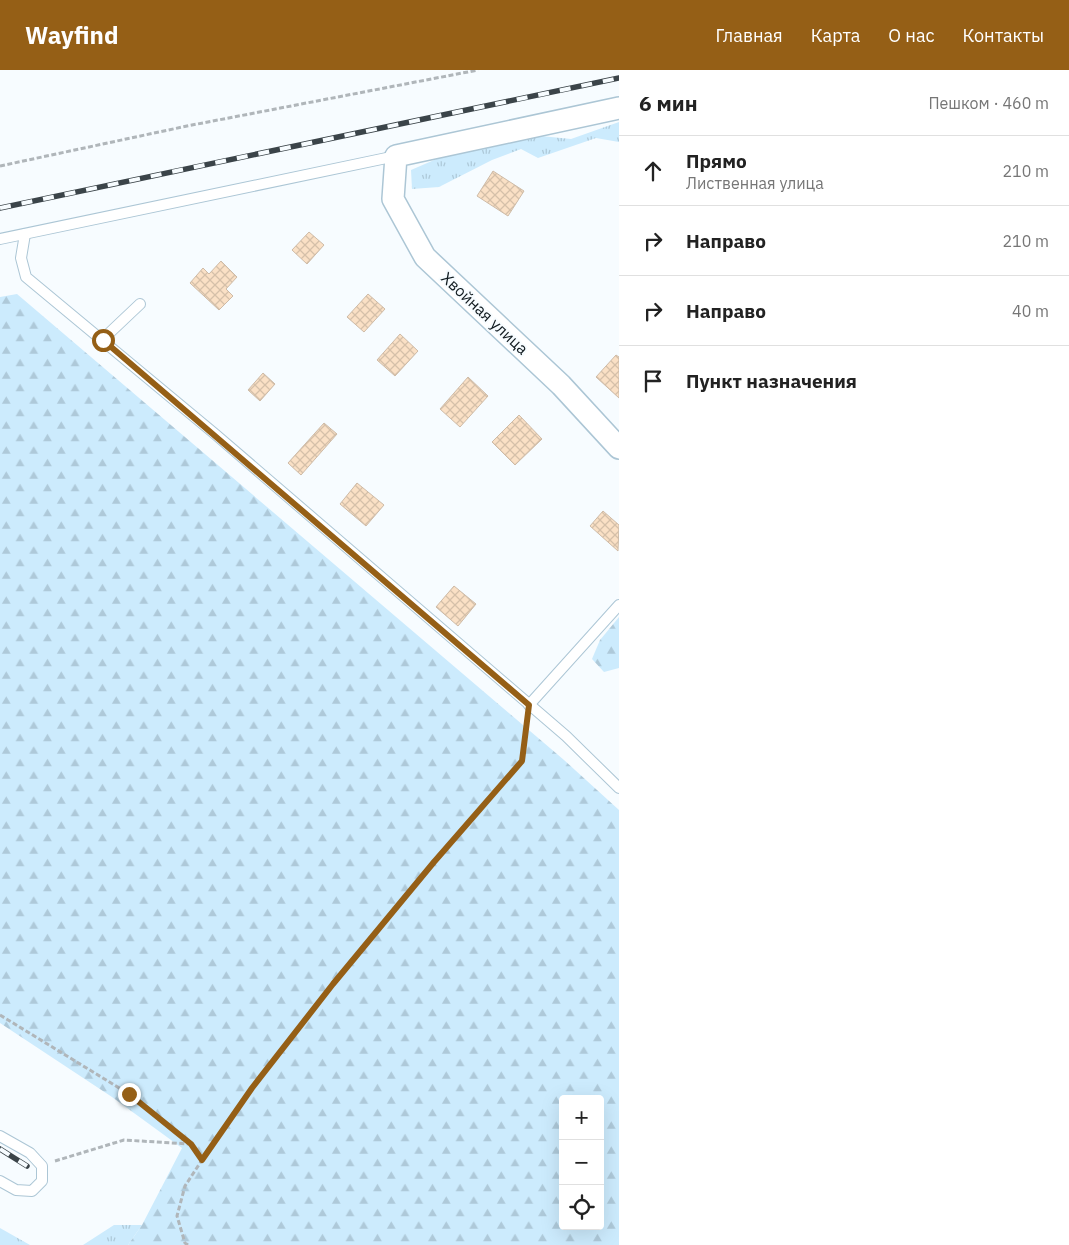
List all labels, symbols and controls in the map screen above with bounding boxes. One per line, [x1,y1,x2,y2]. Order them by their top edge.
text: Wayfind [25,19,118,51]
text: Главная [715,24,783,47]
text: Карта [811,24,860,47]
text: О нас [888,24,935,47]
text: Контакты [963,24,1044,47]
text: 6 мин [639,89,698,117]
text: Пешком · 460 m [928,93,1049,113]
text: Прямо [686,149,747,173]
icon: ahead [639,157,667,185]
text: 210 m [1002,161,1049,181]
text: Лиственная улица [686,173,824,193]
icon: right [639,227,667,255]
text: Направо [686,229,766,253]
text: 210 m [1002,231,1049,251]
street label: Хвойная улица [437,268,533,359]
icon: right [639,297,667,325]
text: Направо [686,299,766,323]
text: 40 m [1012,301,1049,321]
route start [92,329,115,352]
icon: arrive [639,367,667,395]
text: Пункт назначения [686,369,857,393]
route end [118,1083,141,1106]
map controls [559,1095,604,1230]
button: + [559,1095,604,1140]
button: − [559,1140,604,1185]
button: locate [559,1185,604,1230]

